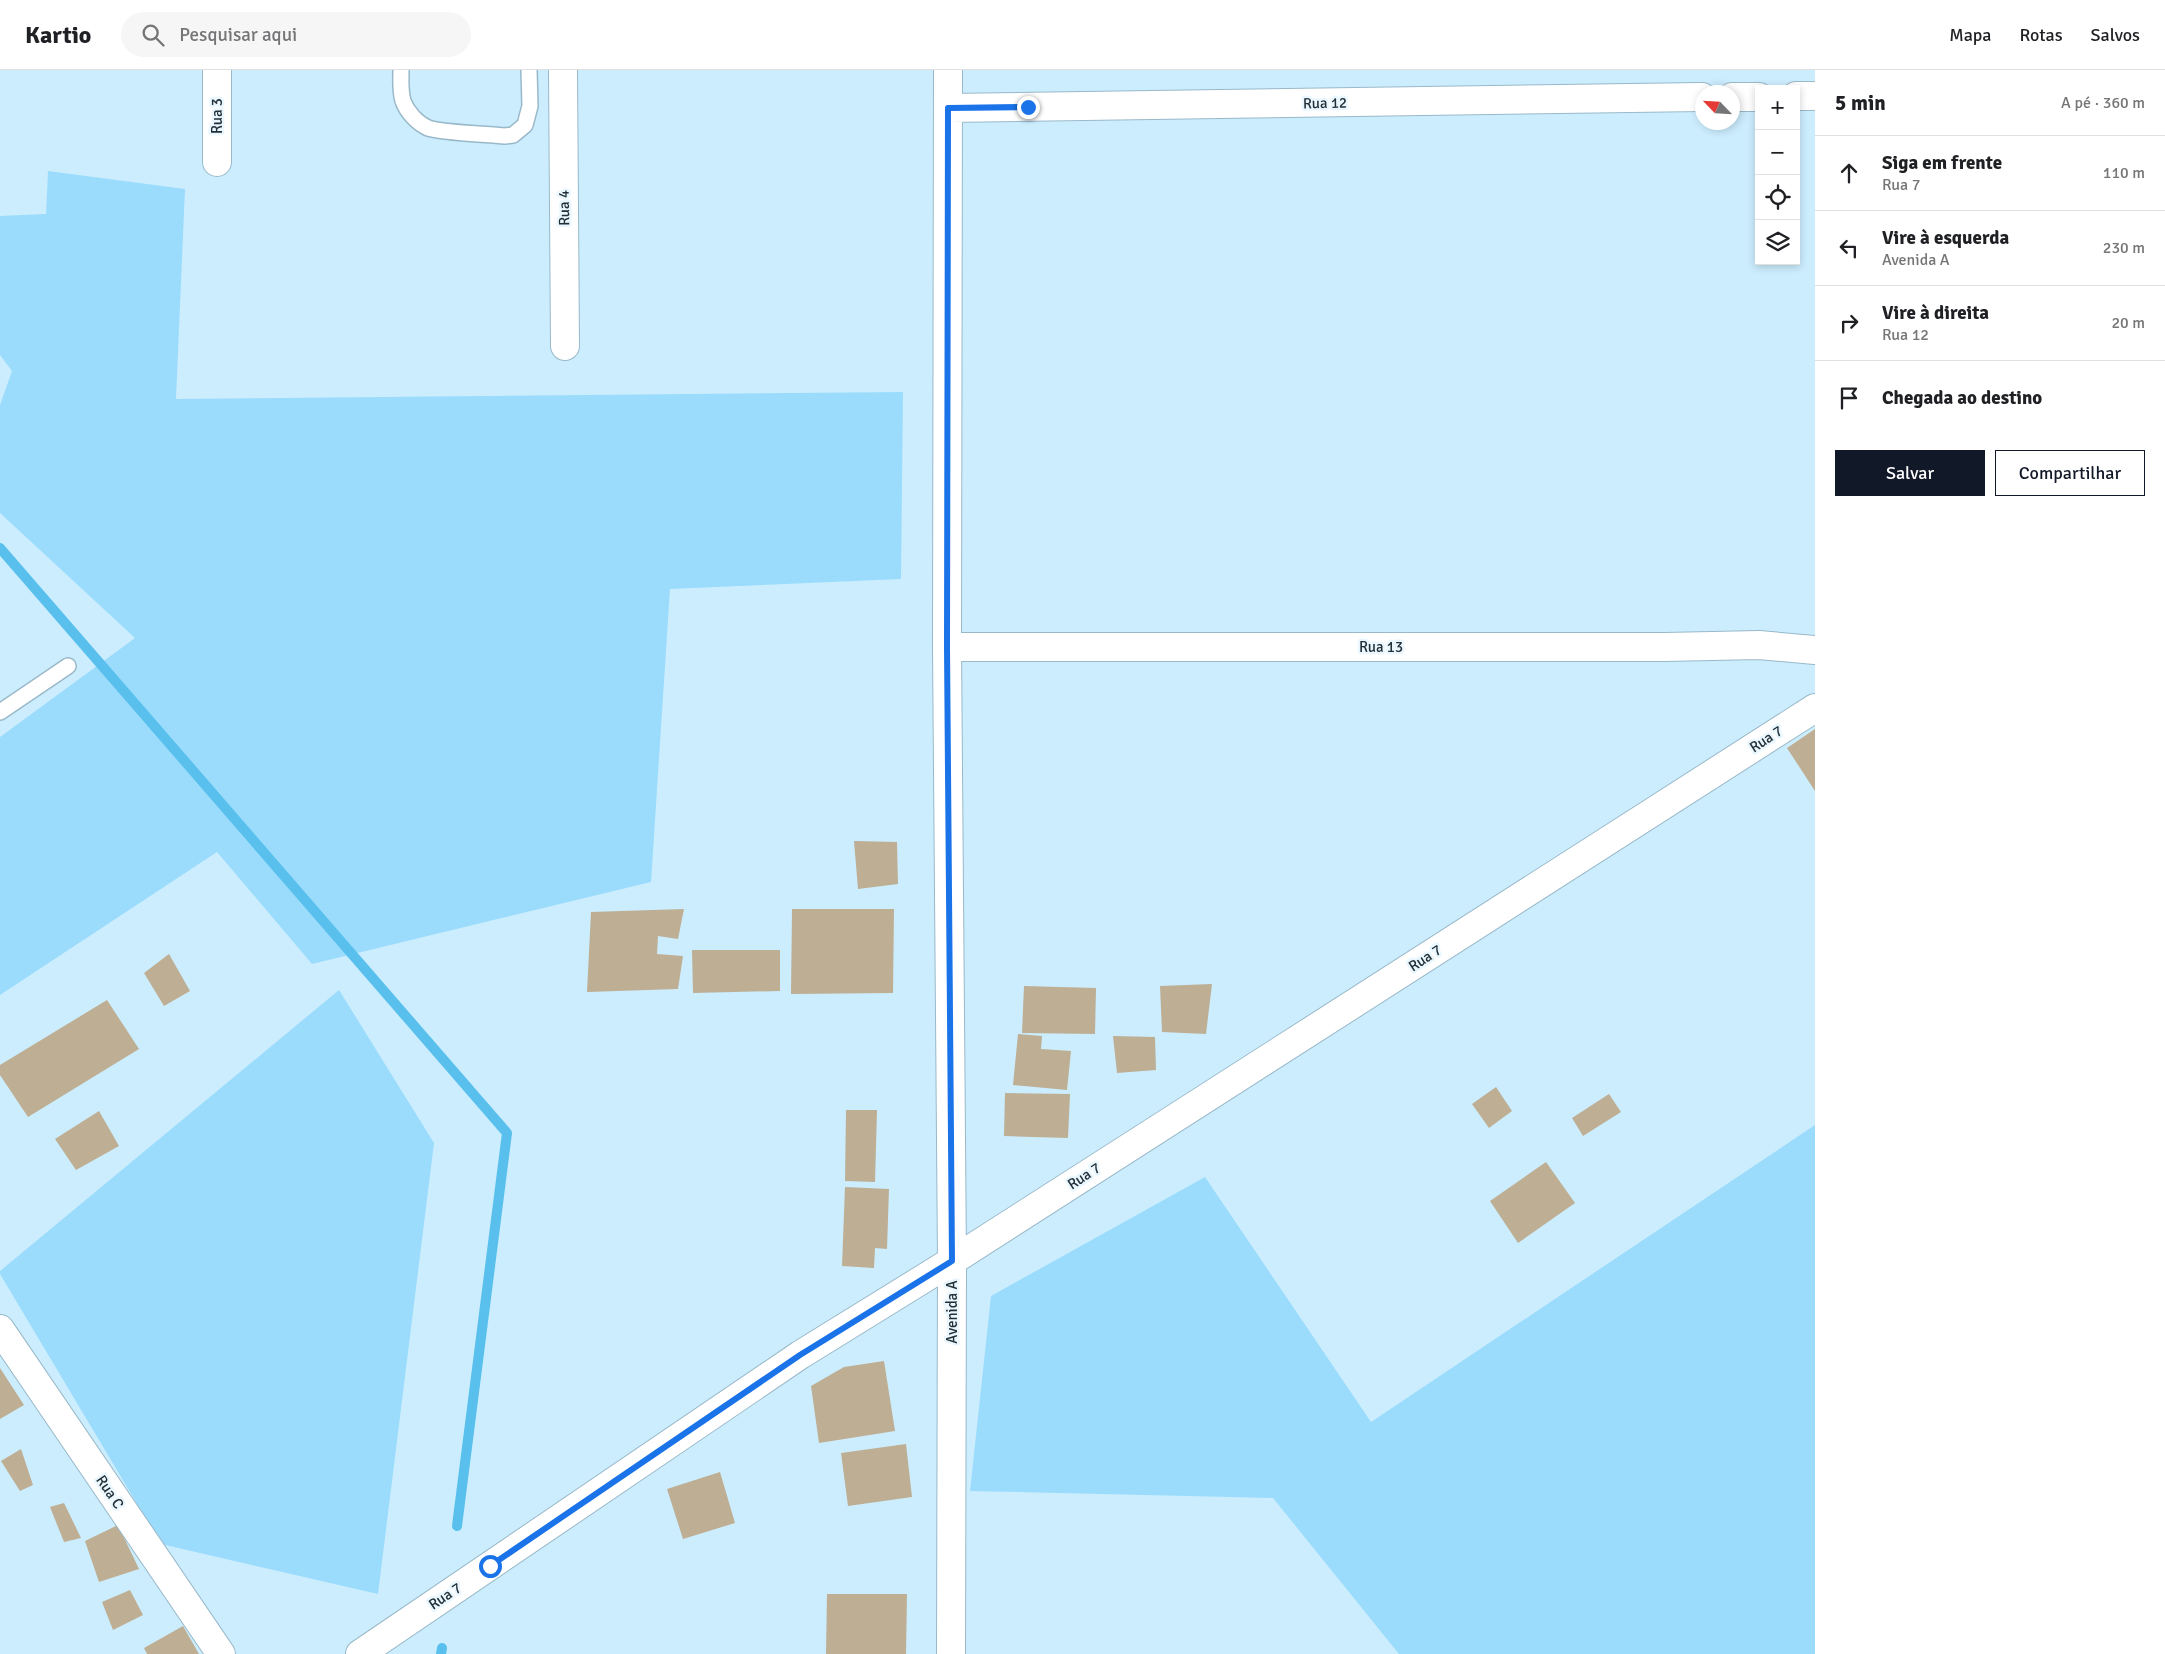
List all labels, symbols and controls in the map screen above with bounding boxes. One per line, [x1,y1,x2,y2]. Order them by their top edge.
search box [121,12,471,57]
text: Kartio [25,20,91,50]
icon: search [139,21,167,49]
text: Pesquisar aqui [179,23,297,47]
text: Mapa [1949,24,1992,46]
text: Rotas [2020,24,2063,46]
text: Salvos [2091,24,2140,46]
north arrow [1695,85,1740,130]
map controls [1755,85,1800,265]
button: + [1755,85,1800,130]
text: 5 min [1835,90,1886,116]
text: A pé · 360 m [2061,93,2145,113]
street label: Rua 12 [1303,94,1347,112]
route end [1017,96,1040,119]
street label: Rua 3 [208,98,226,134]
button: − [1755,130,1800,175]
text: Siga em frente [1882,151,2002,175]
icon: ahead [1835,159,1863,187]
text: 110 m [2103,163,2145,183]
button: locate [1755,175,1800,220]
text: Rua 7 [1882,175,1920,195]
street label: Rua 4 [555,190,573,226]
button: layers [1755,220,1800,265]
text: Vire à esquerda [1882,226,2009,250]
icon: left [1835,234,1863,262]
text: 230 m [2103,238,2145,258]
text: Avenida A [1882,250,1950,270]
text: Vire à direita [1882,301,1989,325]
icon: right [1835,309,1863,337]
text: 20 m [2111,313,2145,333]
text: Rua 12 [1882,325,1929,345]
icon: arrive [1835,384,1863,412]
text: Chegada ao destino [1882,386,2042,410]
button: Salvar [1835,450,1985,496]
button: Compartilhar [1995,450,2145,496]
street label: Rua 13 [1359,638,1403,656]
street label: Rua 7 [1746,722,1786,756]
street label: Rua 7 [1405,941,1445,975]
street label: Rua 7 [1064,1159,1104,1193]
street label: Avenida A [943,1280,961,1344]
street label: Rua C [92,1472,128,1512]
route start [479,1555,502,1578]
street label: Rua 7 [425,1578,465,1614]

